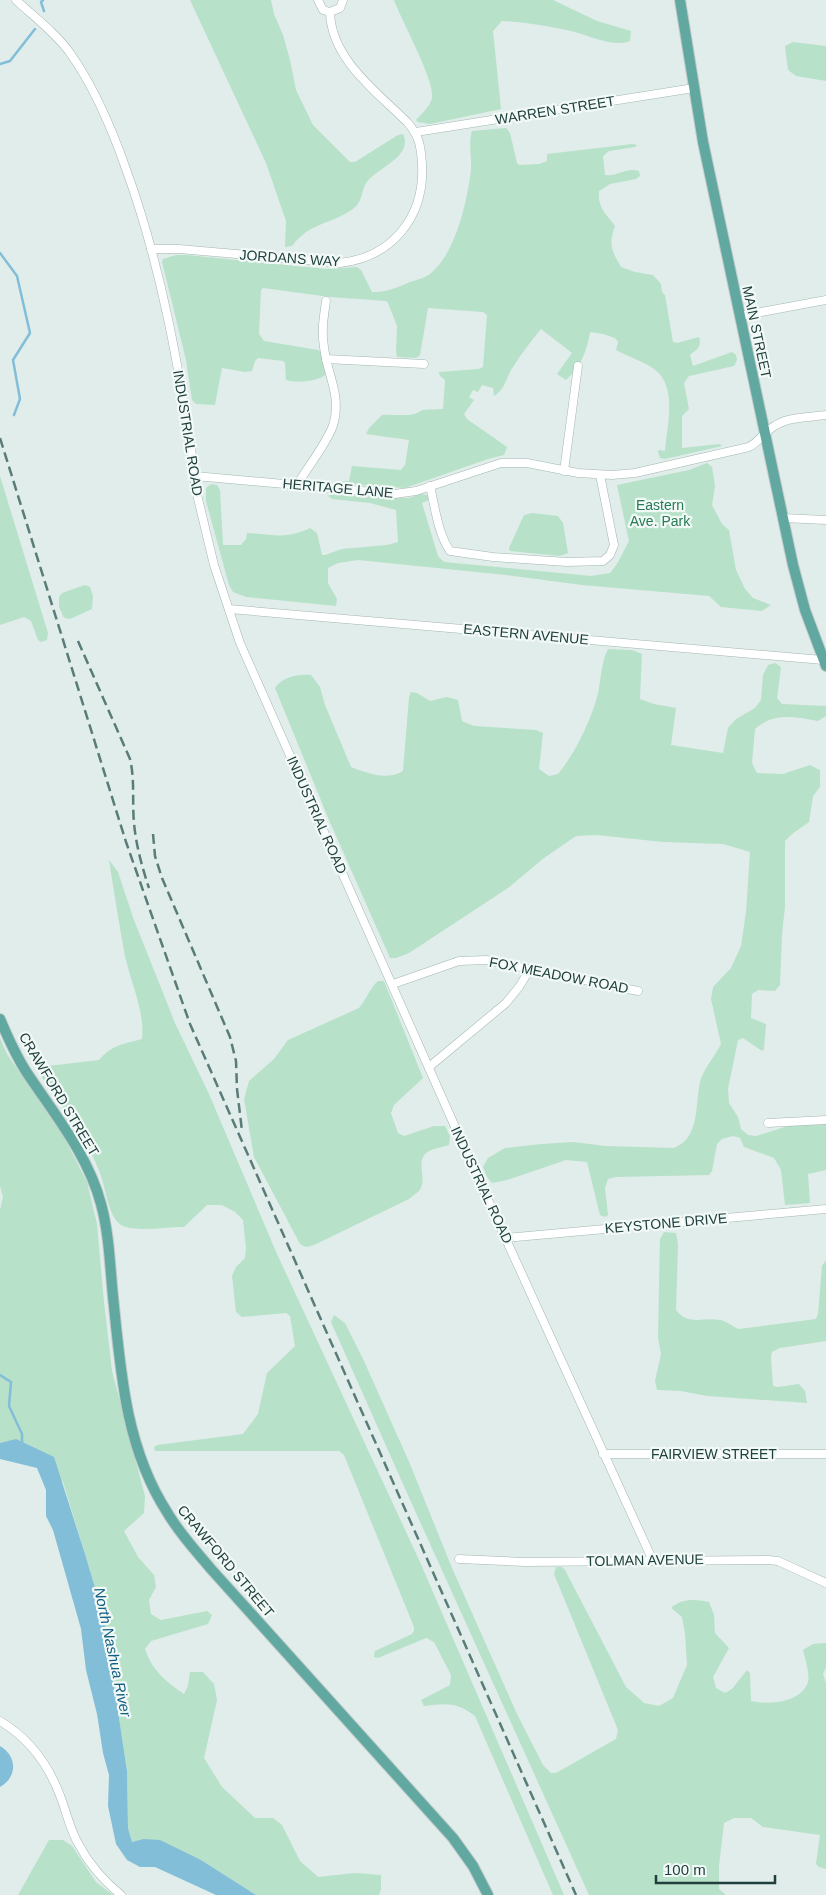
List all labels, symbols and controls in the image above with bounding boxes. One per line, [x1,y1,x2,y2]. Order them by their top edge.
street label: WARREN STREET [494,93,616,127]
street label: JORDANS WAY [239,246,342,270]
street label: MAIN STREET [739,284,775,380]
street label: INDUSTRIAL ROAD [170,369,206,497]
street label: HERITAGE LANE [282,475,394,501]
park label: Eastern Ave. Park [630,497,691,529]
street label: EASTERN AVENUE [463,621,589,647]
street label: INDUSTRIAL ROAD [284,754,350,876]
street label: FOX MEADOW ROAD [488,954,630,996]
street label: CRAWFORD STREET [16,1029,102,1159]
street label: INDUSTRIAL ROAD [448,1124,516,1246]
street label: KEYSTONE DRIVE [604,1210,728,1236]
street label: FAIRVIEW STREET [651,1446,777,1462]
street label: CRAWFORD STREET [175,1502,278,1620]
street label: TOLMAN AVENUE [586,1551,704,1569]
water label: North Nashua River [91,1586,135,1719]
scale bar [656,1852,775,1884]
text: 100 m [664,1861,706,1878]

